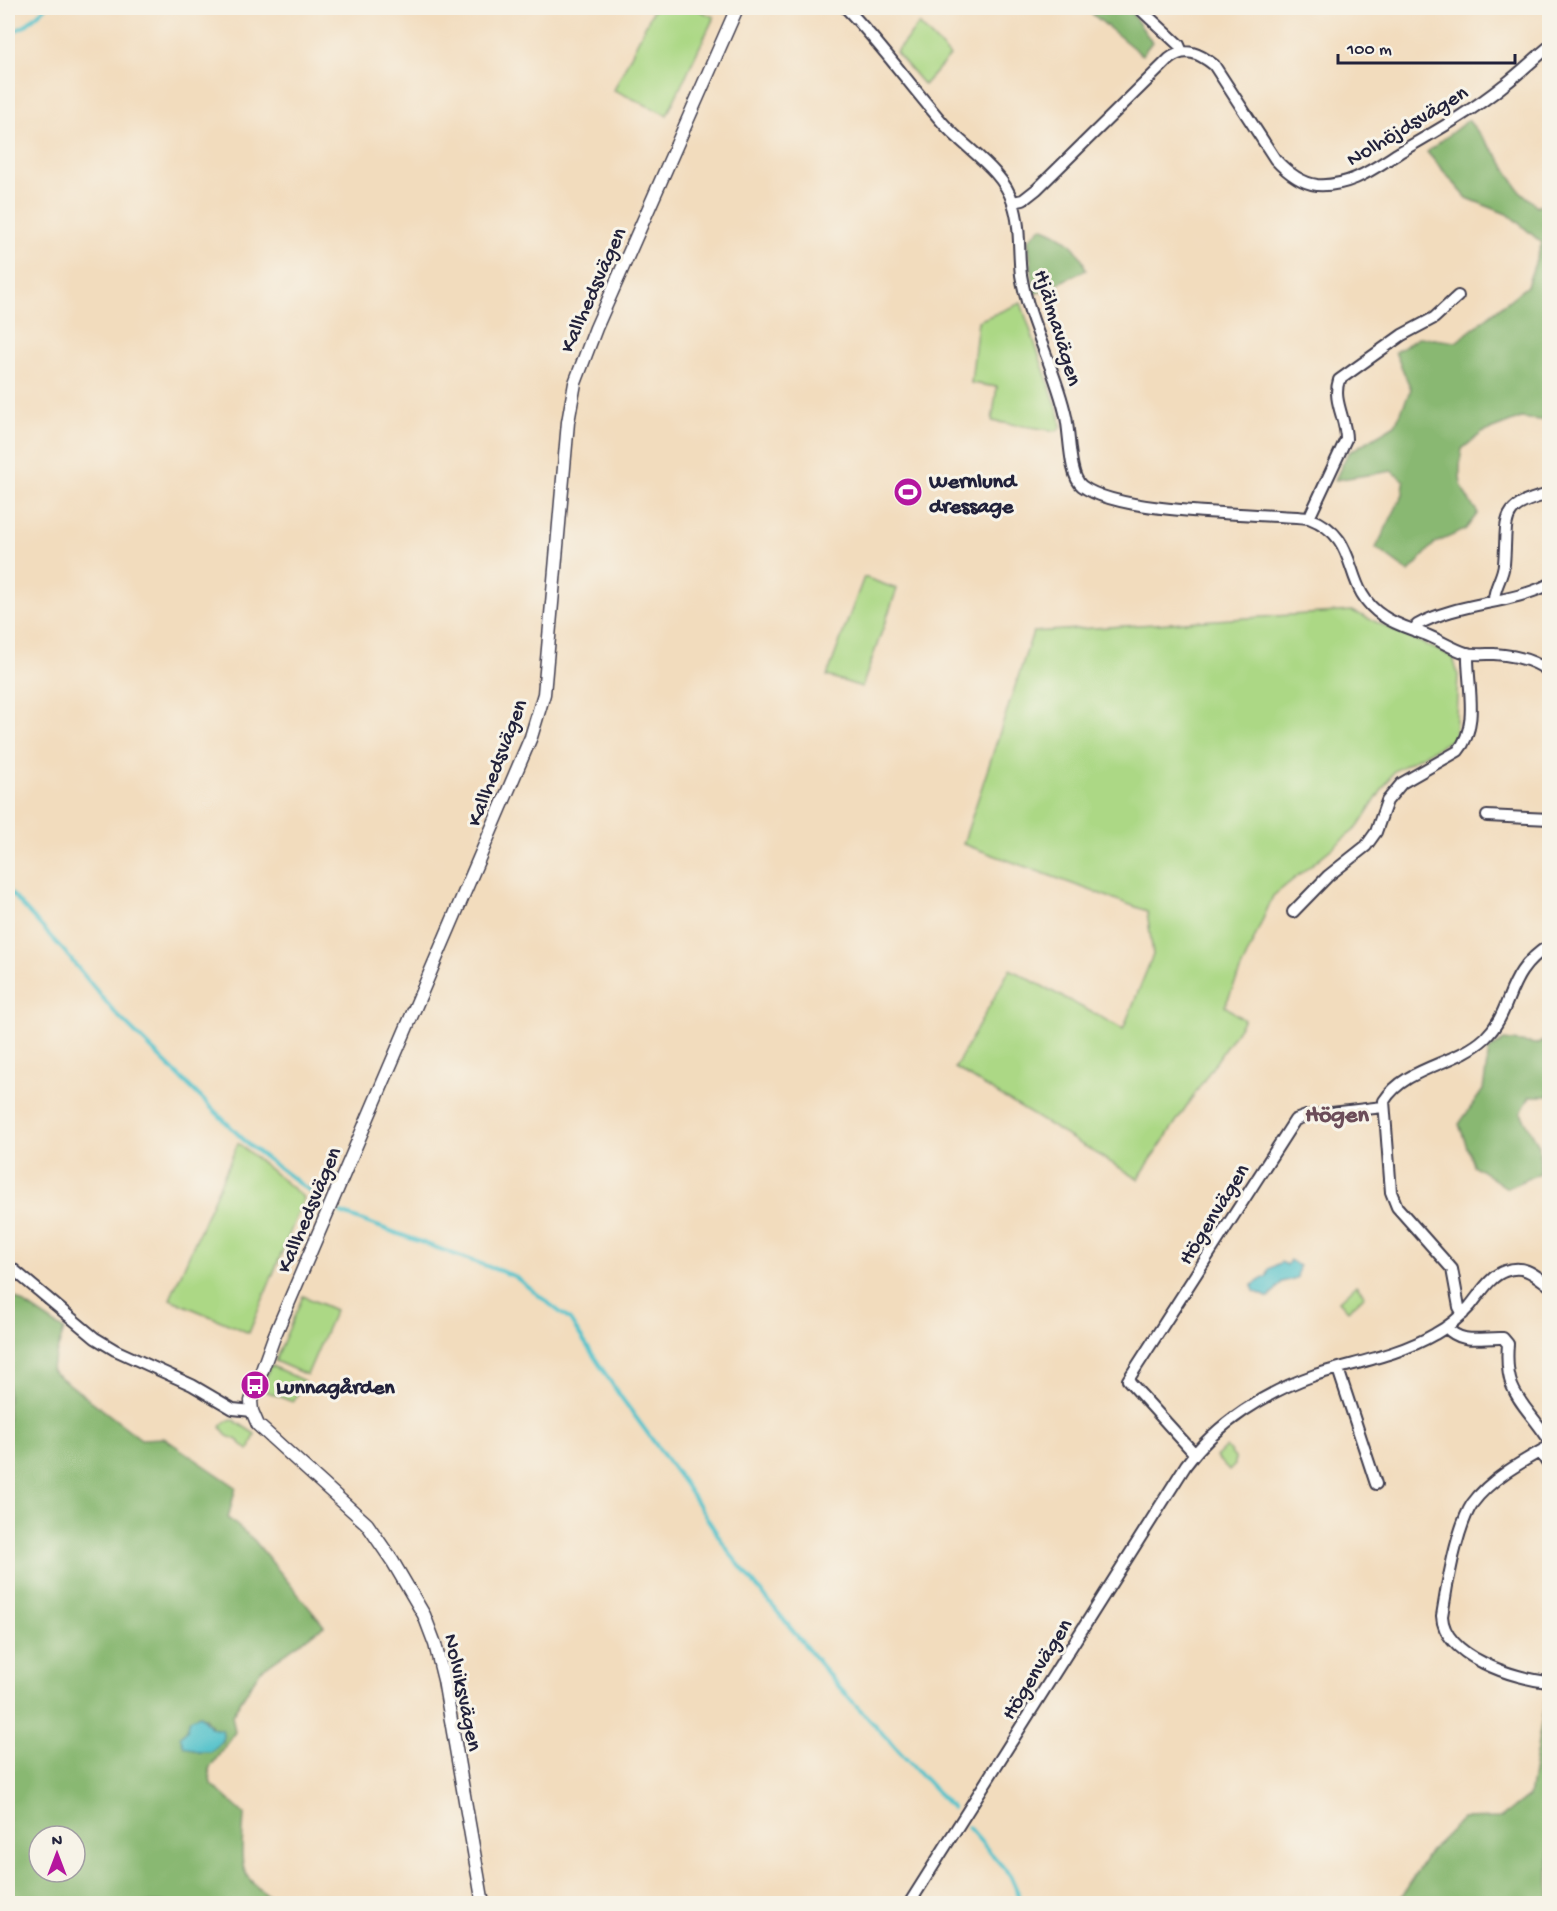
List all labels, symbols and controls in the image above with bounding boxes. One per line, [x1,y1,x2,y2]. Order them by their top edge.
scale bar [1338,27,1515,65]
text: 100 m [1346,40,1392,61]
street label: Nolhöjdsvägen [1342,81,1474,174]
street label: Kallhedsvägen [555,223,634,357]
street label: Hjälmavägen [1026,267,1086,390]
place label: Wernlund dressage [928,470,1018,521]
sports icon: Wernlund dressage [892,476,924,508]
street label: Kallhedsvägen [463,696,535,831]
district label: Högen [1305,1102,1369,1131]
street label: Kallhedsvägen [272,1143,349,1278]
street label: Högenvägen [1174,1159,1257,1271]
bus stop icon: Lunnagården [239,1369,271,1401]
place label: Lunnagården [276,1376,395,1402]
street label: Högenvägen [997,1614,1080,1726]
street label: Nolviksvägen [436,1632,486,1754]
north arrow [27,1824,87,1884]
text: N [52,1833,63,1852]

